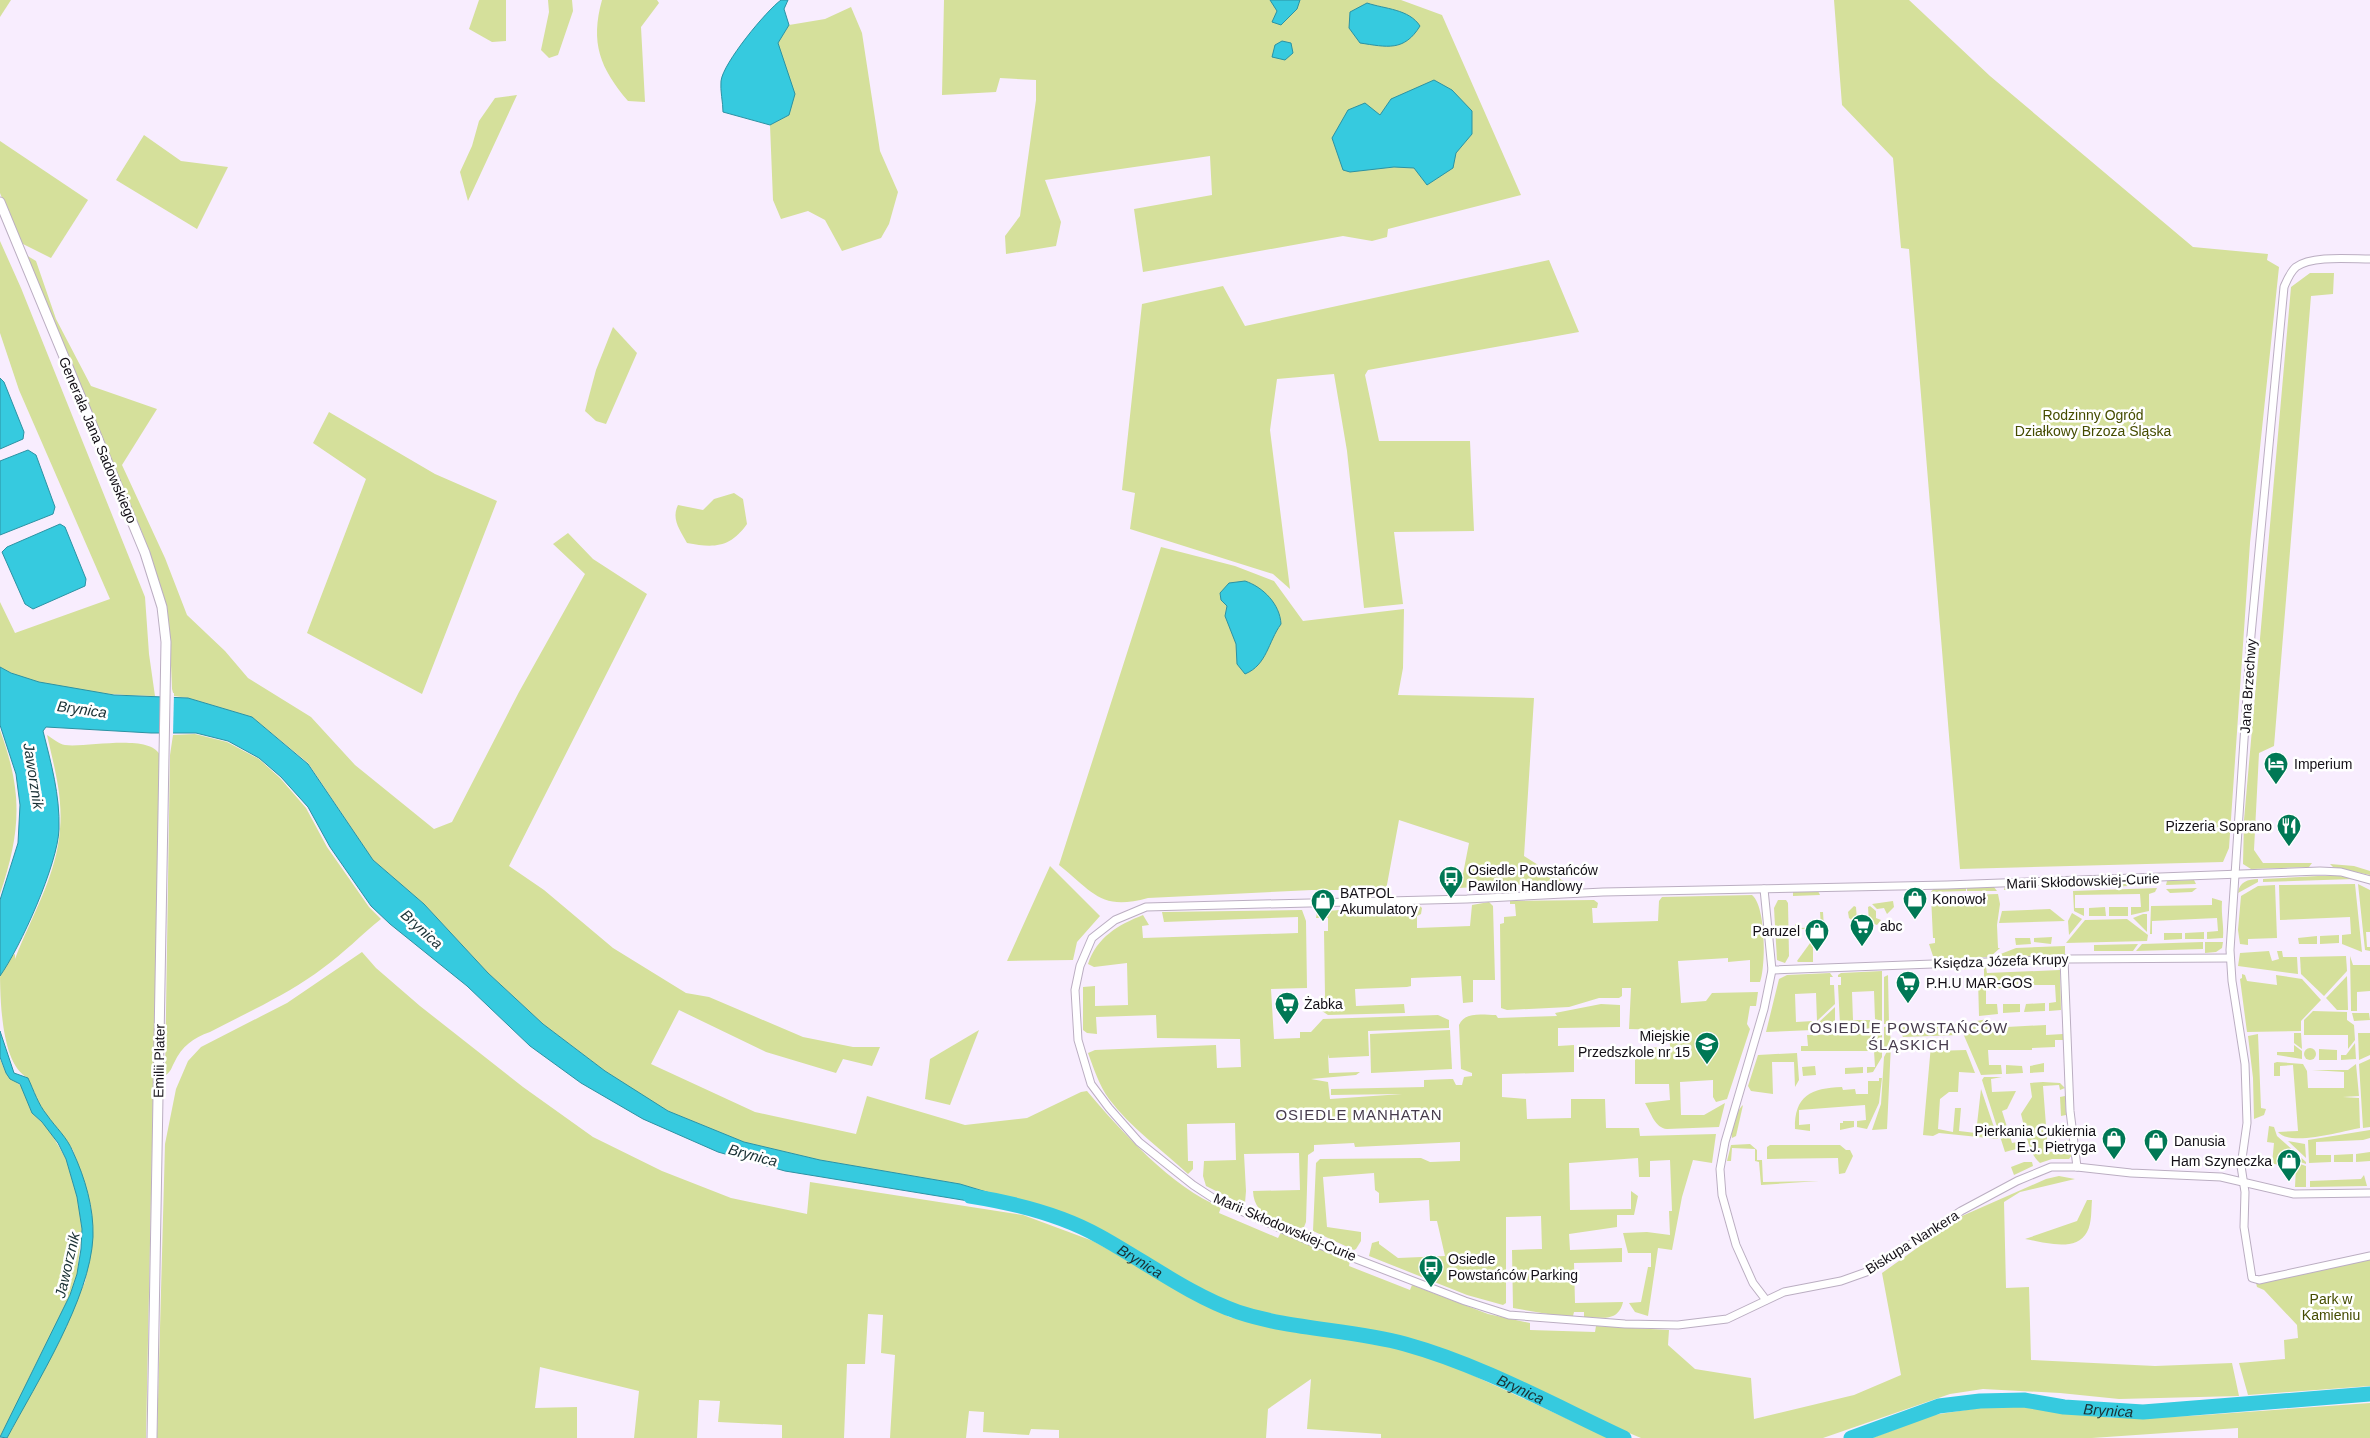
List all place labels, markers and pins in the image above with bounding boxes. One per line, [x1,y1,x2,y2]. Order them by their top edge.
hotel icon: Imperium [2263,751,2289,785]
place label: Imperium [2294,756,2352,772]
restaurant icon: Pizzeria Soprano [2276,813,2302,847]
place label: Pizzeria Soprano [2165,818,2272,834]
place label: Osiedle Powstańców Pawilon Handlowy [1468,862,1599,894]
bus stop icon: Osiedle Powstańców Pawilon Handlowy [1438,865,1464,899]
place label: BATPOL Akumulatory [1340,885,1418,917]
shop icon: Konowoł [1902,886,1928,920]
shop icon: BATPOL Akumulatory [1310,888,1336,922]
place label: Konowoł [1932,891,1987,907]
supermarket icon: abc [1849,913,1875,947]
shop icon: Paruzel [1804,918,1830,952]
place label: abc [1880,918,1903,934]
place label: Paruzel [1753,923,1800,939]
supermarket icon: P.H.U MAR-GOS [1895,970,1921,1004]
place label: P.H.U MAR-GOS [1926,975,2032,991]
supermarket icon: Żabka [1274,991,1300,1025]
place label: Żabka [1304,995,1343,1012]
place label: Miejskie Przedszkole nr 15 [1578,1028,1690,1060]
school or university icon: Miejskie Przedszkole nr 15 [1694,1031,1720,1065]
place label: Pierkania Cukiernia E.J. Pietryga [1975,1123,2096,1155]
shop icon: Pierkania Cukiernia E.J. Pietryga [2101,1126,2127,1160]
shop icon: Danusia [2143,1128,2169,1162]
place label: Danusia [2174,1133,2226,1149]
shop icon: Ham Szyneczka [2276,1148,2302,1182]
place label: Ham Szyneczka [2171,1153,2272,1169]
place label: Osiedle Powstańców Parking [1448,1251,1578,1283]
bus stop icon: Osiedle Powstańców Parking [1418,1254,1444,1288]

